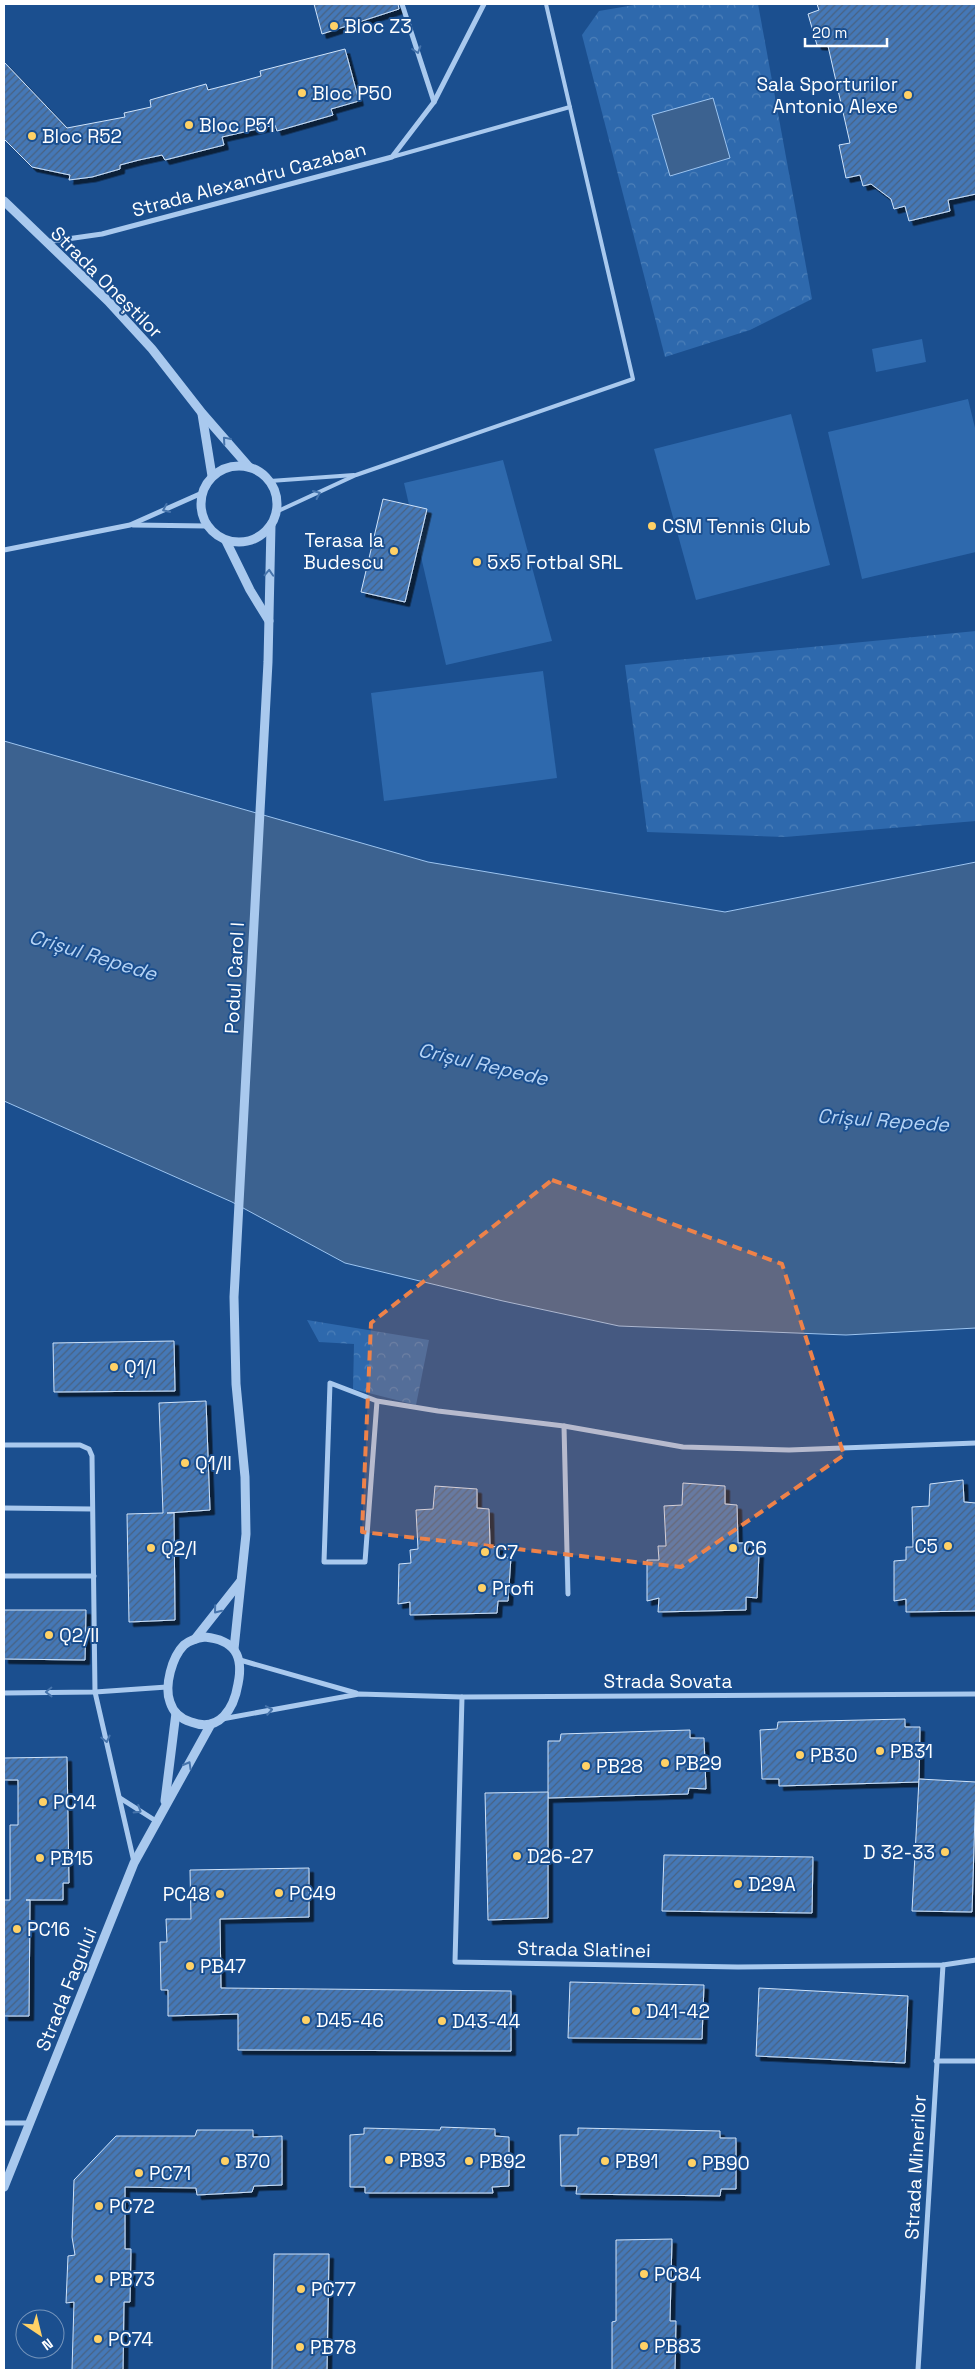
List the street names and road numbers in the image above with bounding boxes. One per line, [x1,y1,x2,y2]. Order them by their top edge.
street label: Strada Alexandru Cazaban [129,136,369,223]
street label: Strada Oneștilor [45,221,168,344]
street label: Podul Carol I [219,921,250,1035]
street label: Strada Sovata [604,1669,732,1694]
street label: Strada Fagului [30,1924,103,2055]
street label: Strada Slatinei [517,1936,651,1963]
street label: Strada Minerilor [899,2094,932,2240]

